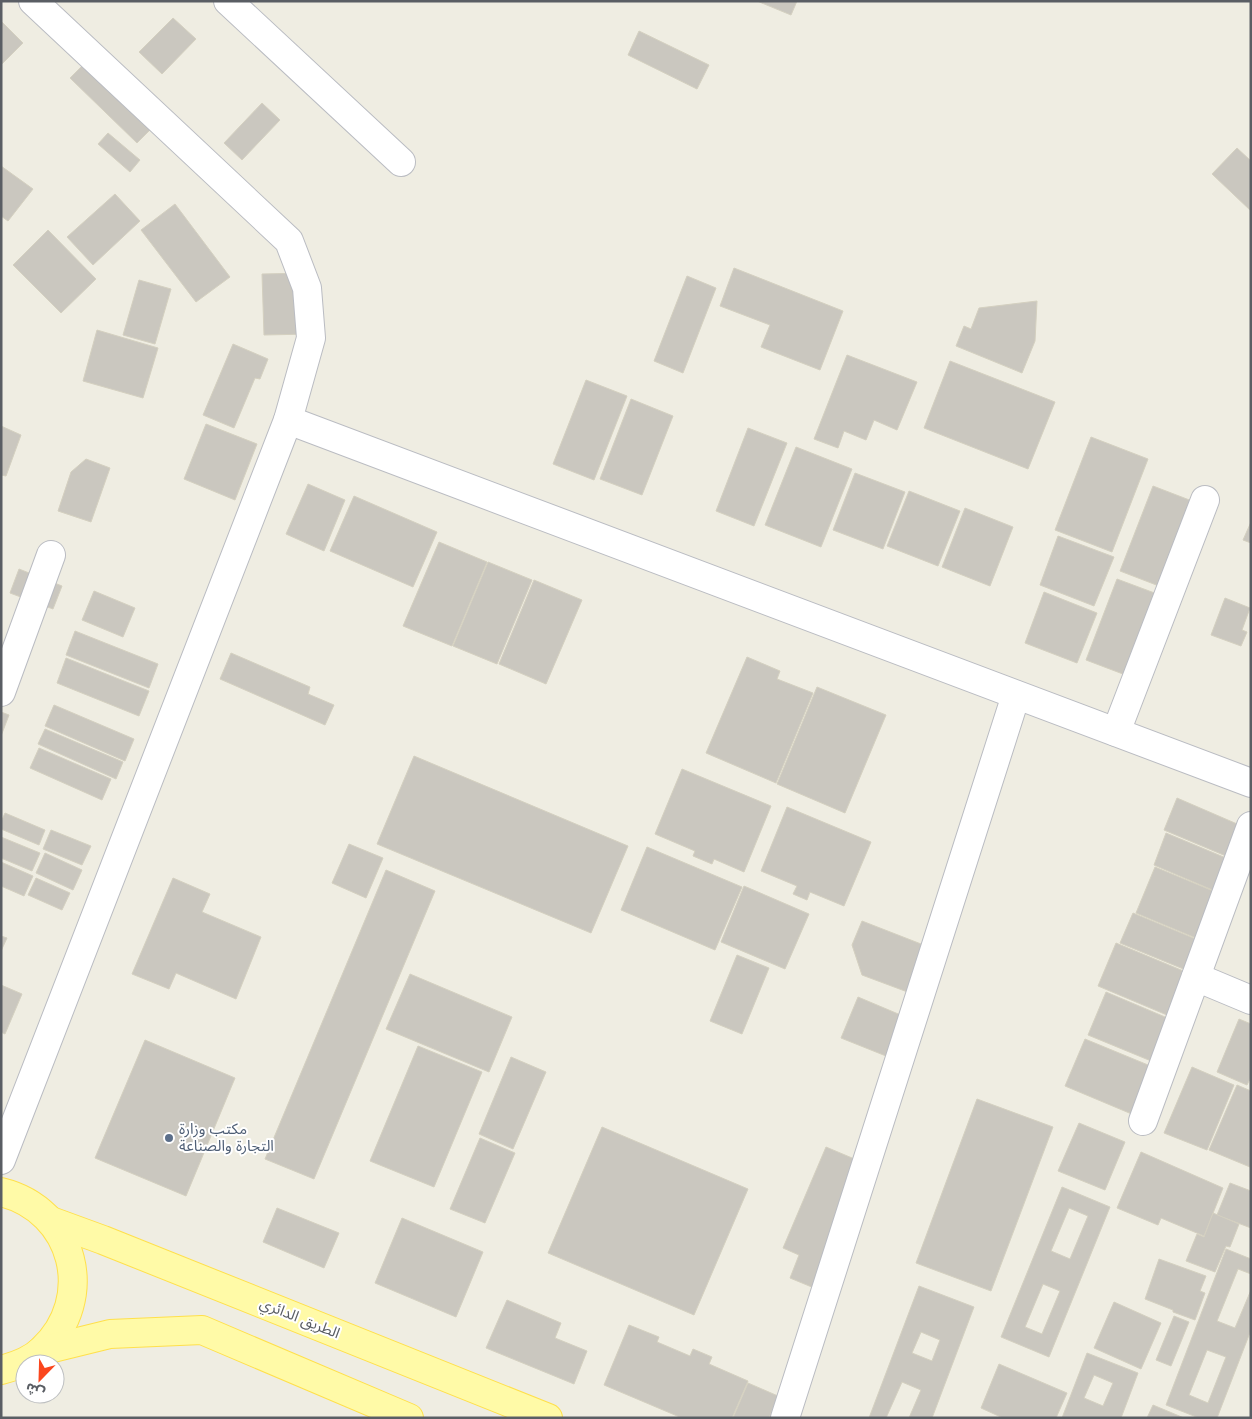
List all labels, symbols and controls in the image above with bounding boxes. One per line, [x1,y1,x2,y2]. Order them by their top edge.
place label: مكتب وزارة التجارة والصناعة [179,1120,274,1155]
marker: مكتب وزارة التجارة والصناعة [163,1132,175,1144]
street label: الطريق الدائري [256,1294,343,1345]
north arrow [15,1354,65,1404]
text: ش [23,1380,47,1402]

